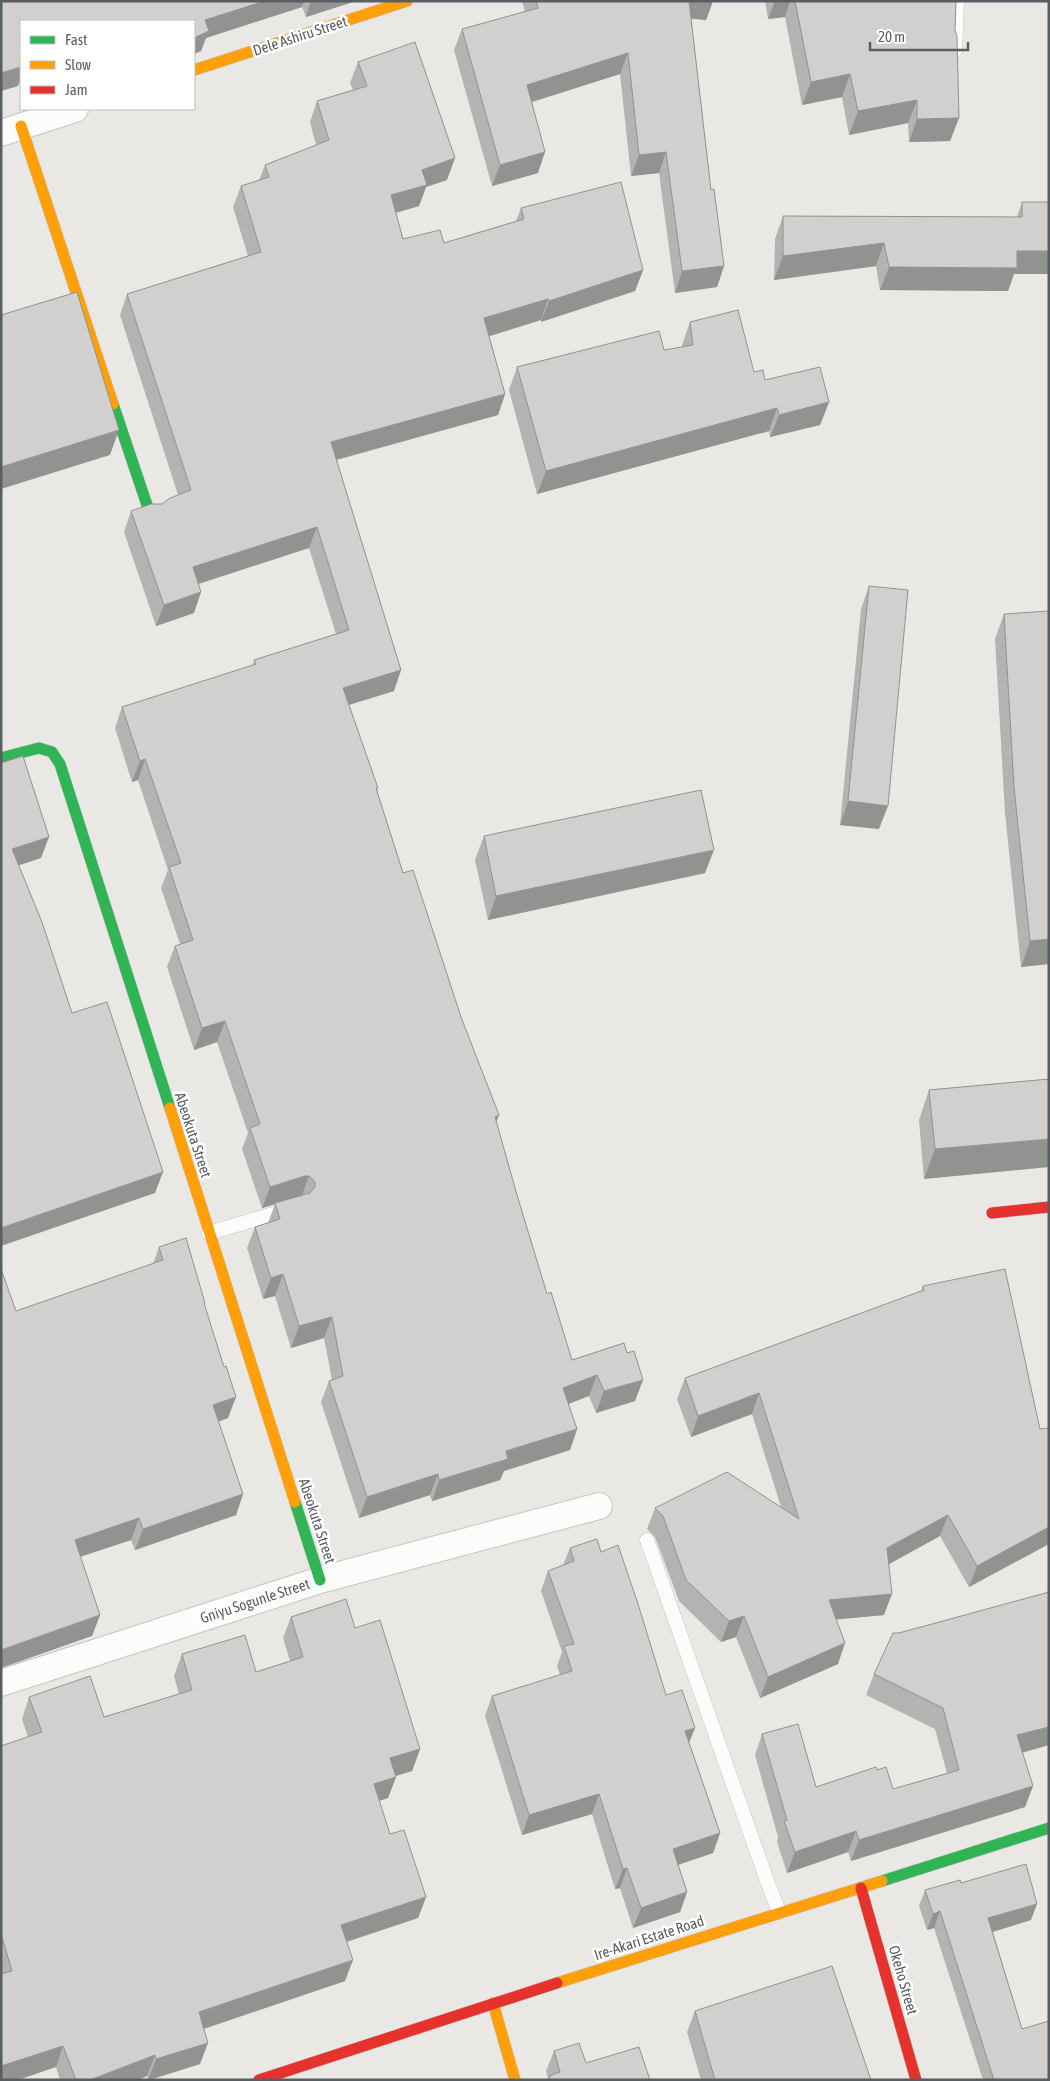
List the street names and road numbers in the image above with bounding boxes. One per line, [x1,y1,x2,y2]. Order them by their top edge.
street label: Dele Ashiru Street [251,12,349,59]
street label: Abeokuta Street [172,1090,215,1179]
street label: Abeokuta Street [296,1476,339,1565]
street label: Gniyu Sogunle Street [198,1575,312,1626]
street label: Ire-Akari Estate Road [592,1912,706,1963]
street label: Okeho Street [886,1943,921,2016]

